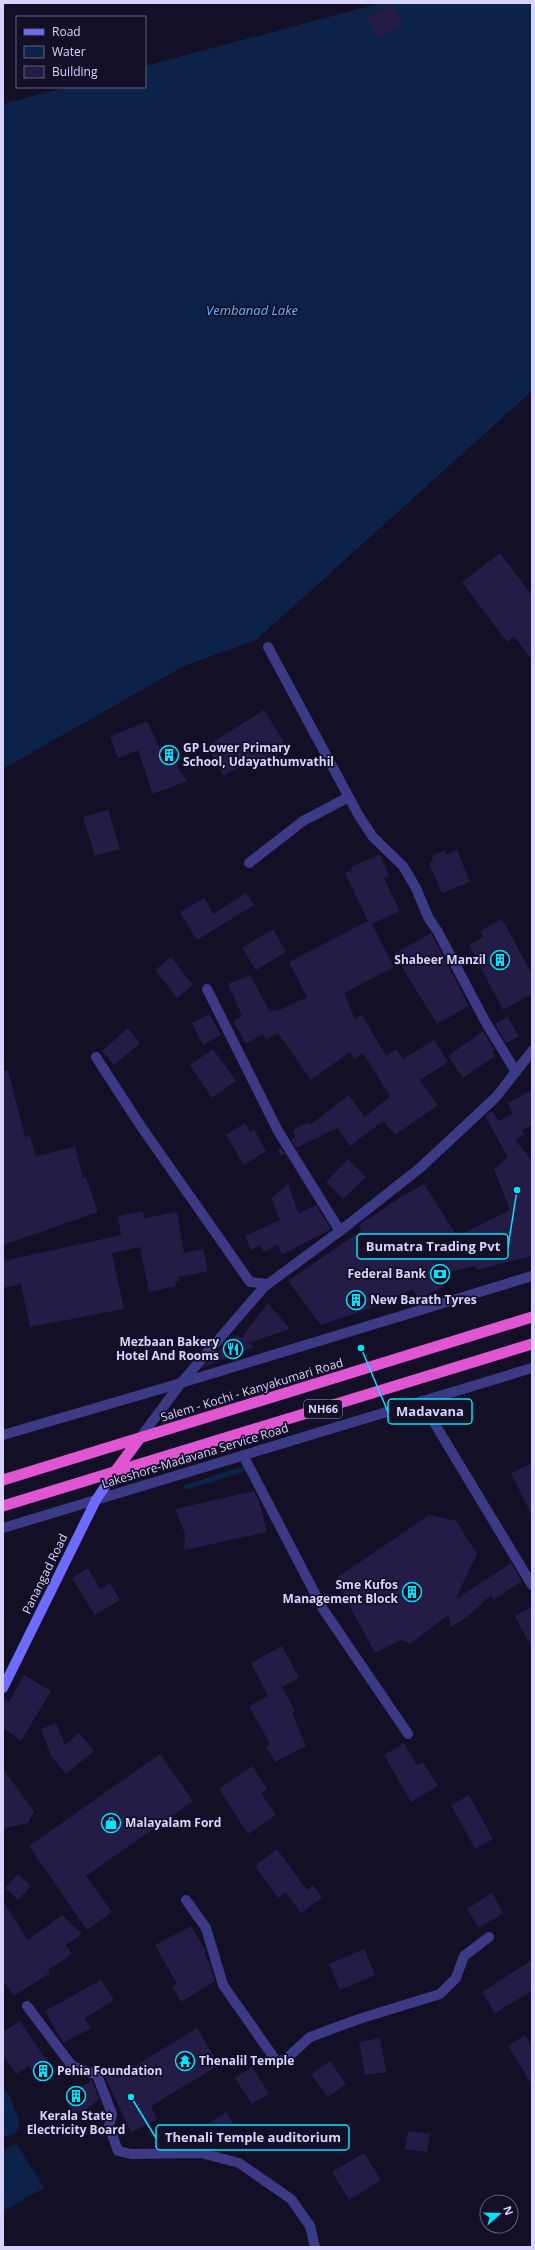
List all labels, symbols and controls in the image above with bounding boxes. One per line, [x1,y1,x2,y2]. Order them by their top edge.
legend [16,16,146,88]
text: Road [52,23,81,40]
text: Water [52,43,86,60]
text: Building [52,63,98,80]
water label: Vembanad Lake [206,301,299,319]
place label: GP Lower Primary School, Udayathumvathil [183,739,334,770]
building icon: GP Lower Primary School, Udayathumvathil [158,744,180,766]
building icon: Shabeer Manzil [489,949,511,971]
place label: Shabeer Manzil [394,951,486,968]
callout: Bumatra Trading Pvt [357,1234,508,1259]
text: Bumatra Trading Pvt [366,1237,501,1255]
bank icon: Federal Bank [429,1263,451,1285]
place label: Federal Bank [348,1265,427,1282]
building icon: New Barath Tyres [345,1289,367,1311]
place label: New Barath Tyres [370,1291,477,1308]
place label: Mezbaan Bakery Hotel And Rooms [116,1333,219,1364]
restaurant icon: Mezbaan Bakery Hotel And Rooms [222,1338,244,1360]
street label: Salem - Kochi - Kanyakumari Road [158,1354,345,1425]
callout: Madavana [388,1399,472,1424]
road number: NH66 [304,1400,342,1418]
text: Madavana [396,1402,464,1420]
street label: Lakeshore-Madavana Service Road [99,1419,290,1492]
street label: Panangad Road [18,1531,71,1617]
place label: Sme Kufos Management Block [283,1576,399,1607]
building icon: Sme Kufos Management Block [401,1581,423,1603]
shop icon: Malayalam Ford [100,1812,122,1834]
place label: Malayalam Ford [125,1814,221,1831]
temple icon: Thenalil Temple [174,2050,196,2072]
place label: Thenalil Temple [199,2052,294,2069]
building icon: Pehia Foundation [32,2060,54,2082]
place label: Pehia Foundation [57,2062,162,2079]
building icon: Kerala State Electricity Board [65,2085,87,2107]
place label: Kerala State Electricity Board [27,2107,125,2138]
callout: Thenali Temple auditorium [156,2125,349,2150]
text: Thenali Temple auditorium [165,2128,341,2146]
north arrow [479,2194,519,2234]
text: N [500,2204,517,2217]

